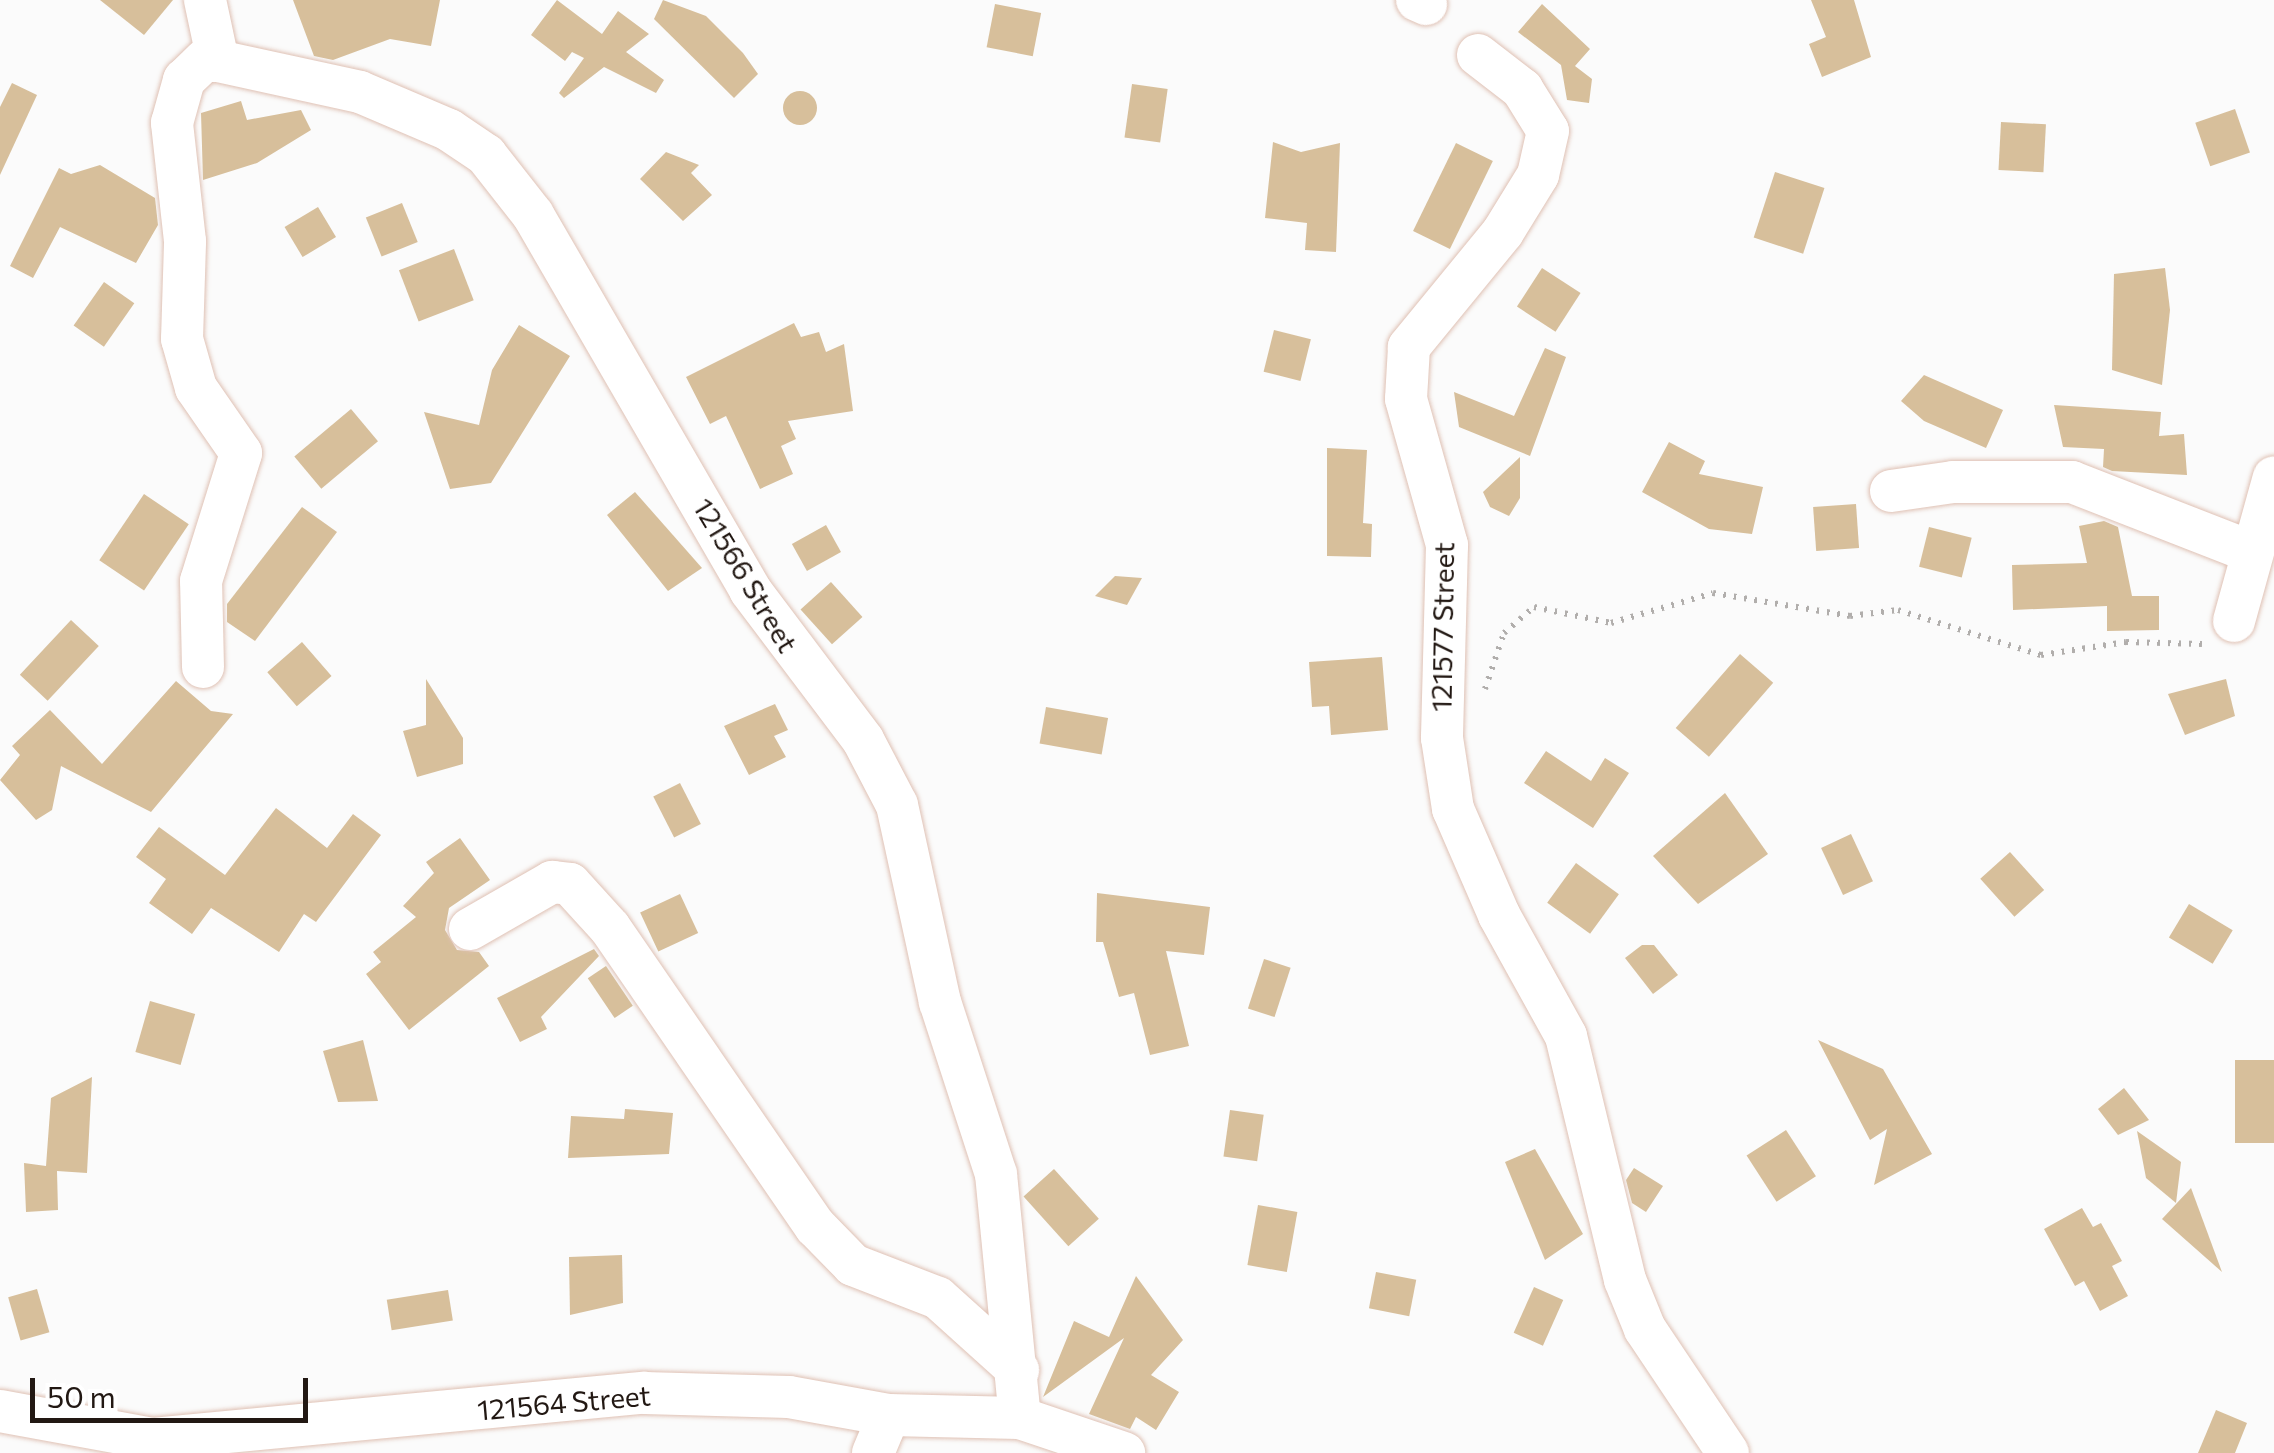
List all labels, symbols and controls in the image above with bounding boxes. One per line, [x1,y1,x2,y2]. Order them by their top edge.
street label: 121566 Street [687,492,805,658]
street label: 121577 Street [1424,542,1460,712]
scale bar [35,1358,312,1420]
text: 50 m [47,1377,116,1414]
street label: 121564 Street [476,1378,652,1426]

